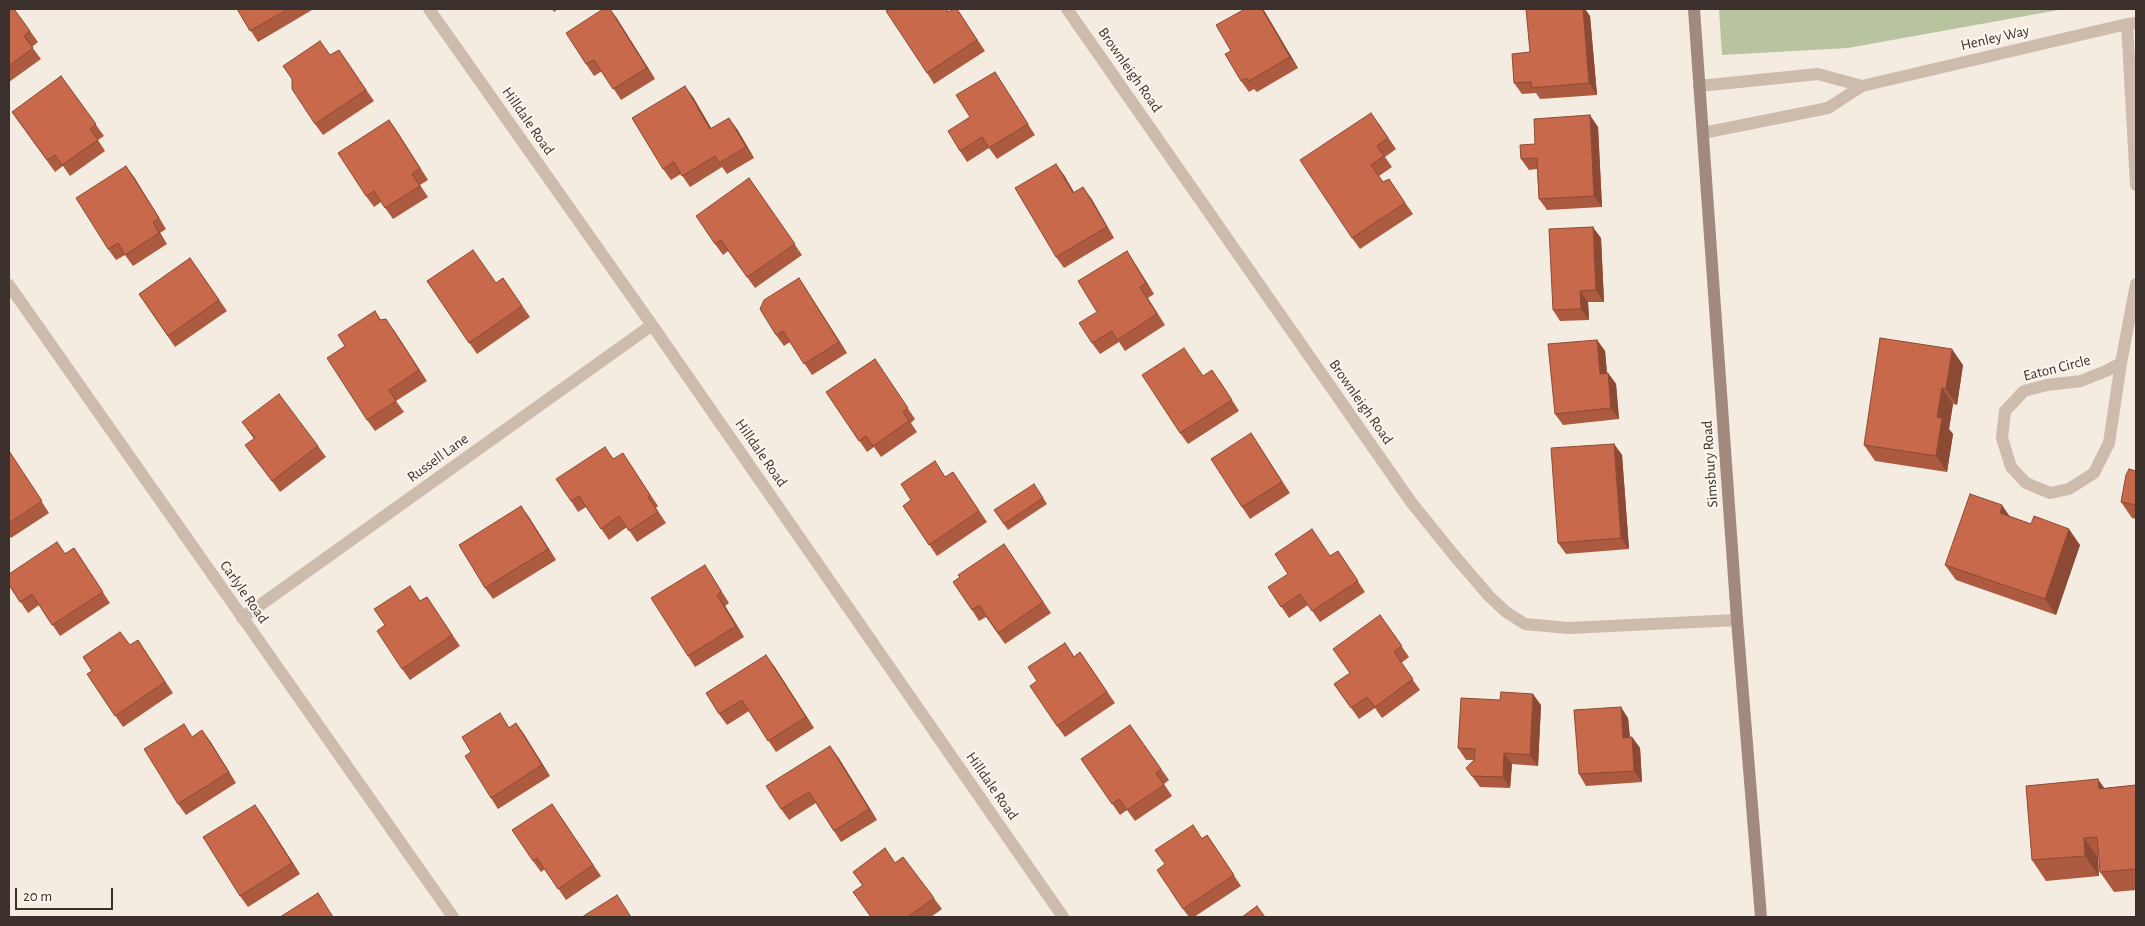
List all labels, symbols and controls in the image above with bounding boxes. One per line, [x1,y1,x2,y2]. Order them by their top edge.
street label: Henley Way [1959,21,2031,55]
street label: Brownleigh Road [1094,24,1166,116]
street label: Hilldale Road [498,84,558,158]
street label: Eaton Circle [2022,351,2092,385]
street label: Brownleigh Road [1325,356,1397,448]
street label: Hilldale Road [731,416,791,490]
street label: Simsbury Road [1698,420,1722,508]
street label: Russell Lane [404,430,472,486]
street label: Carlyle Road [216,557,272,627]
street label: Hilldale Road [962,749,1022,823]
scale bar [18,878,115,910]
text: 20 m [23,889,52,904]

